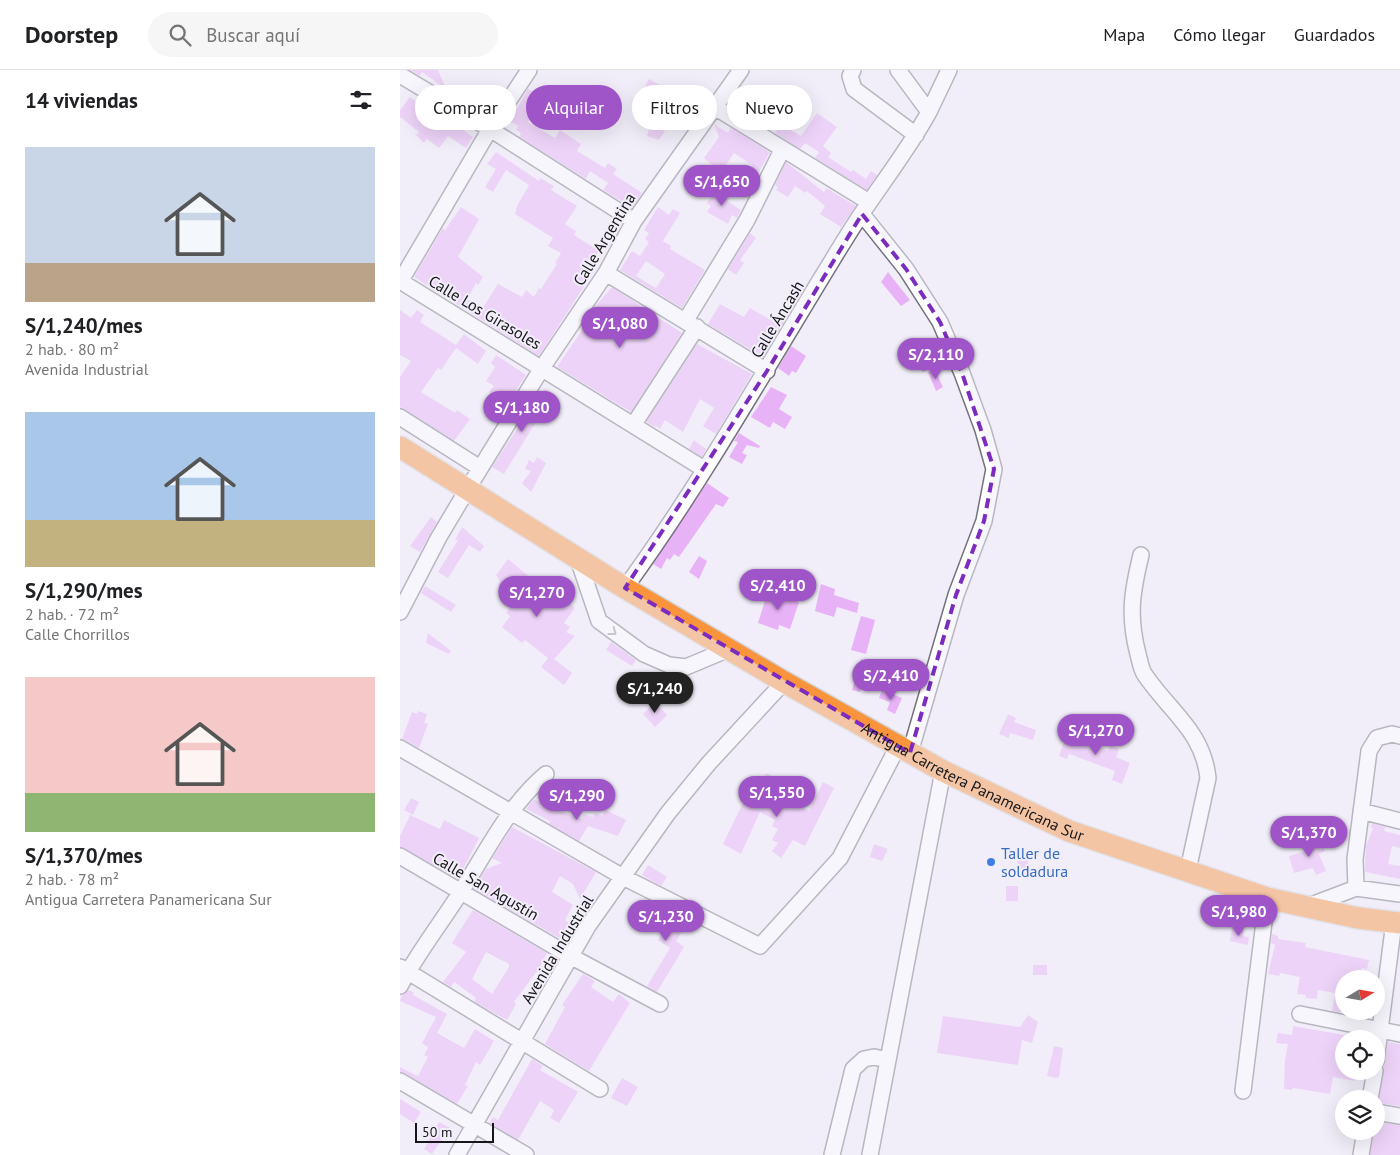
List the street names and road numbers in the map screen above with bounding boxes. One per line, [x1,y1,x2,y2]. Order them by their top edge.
street label: Calle Argentina [568,189,640,289]
street label: Calle Los Girasoles [425,271,545,354]
street label: Calle Áncash [746,277,808,361]
street label: Antigua Carretera Panamericana Sur [858,717,1087,846]
street label: Calle San Agustín [429,848,543,924]
street label: Avenida Industrial [517,891,598,1007]

